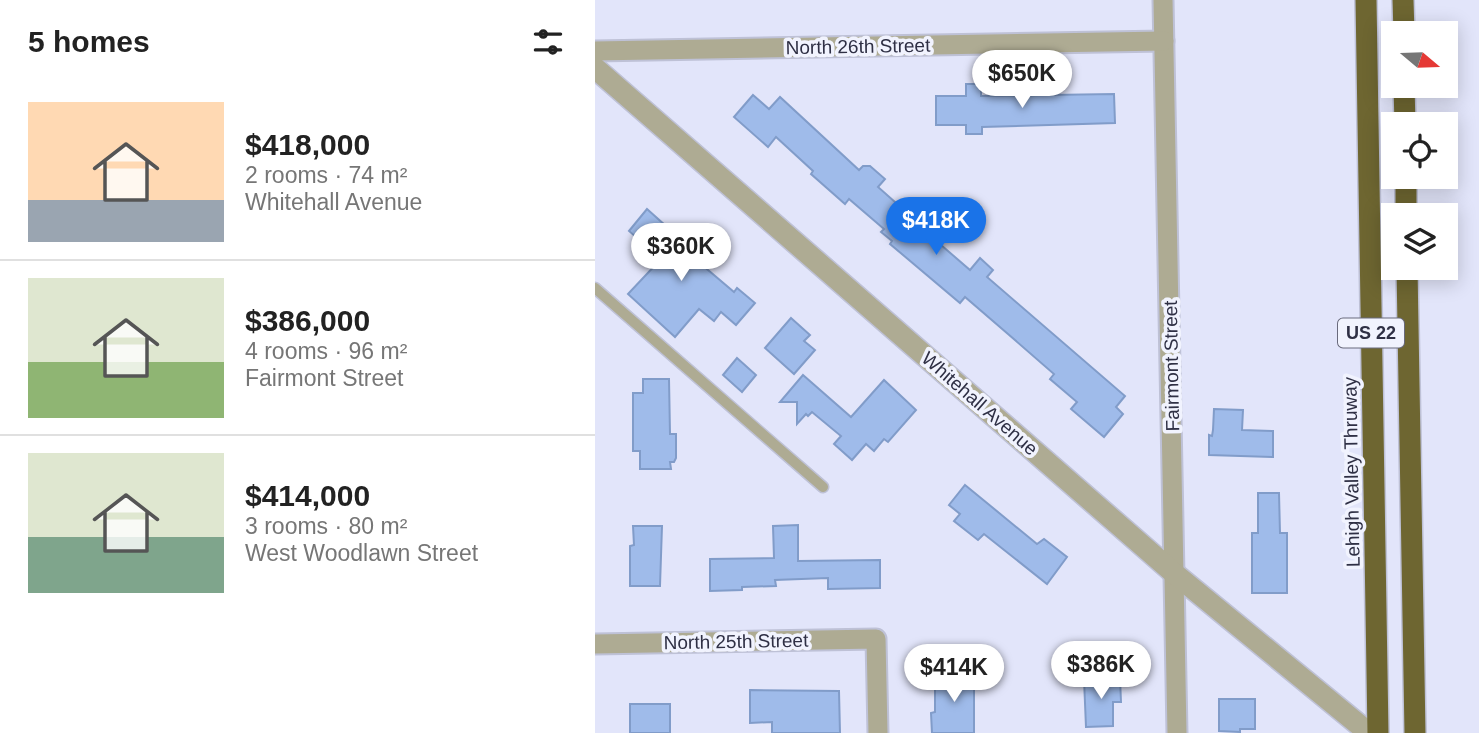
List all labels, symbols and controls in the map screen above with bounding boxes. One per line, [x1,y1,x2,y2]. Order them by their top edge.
north arrow [1381,21,1458,98]
map controls [1381,21,1458,280]
icon: filters [529,23,567,61]
text: 5 homes [28,25,150,58]
street label: North 26th Street [785,35,931,58]
pin: $650K [973,50,1071,110]
text: $650K [988,60,1056,86]
button: locate [1381,112,1458,189]
text: $418,000 [245,128,370,161]
icon: home [84,130,168,214]
text: 2 rooms · 74 m² [245,162,407,188]
text: Whitehall Avenue [245,189,422,215]
pin: $418K [887,198,985,257]
button: layers [1381,203,1458,280]
text: $418K [902,207,970,233]
pin: $360K [632,224,730,283]
text: $360K [647,233,715,259]
street label: Fairmont Street [1160,300,1183,432]
text: $386,000 [245,304,370,337]
icon: home [84,306,168,390]
road number: US 22 [1338,318,1404,348]
text: 4 rooms · 96 m² [245,338,407,364]
street label: Whitehall Avenue [918,347,1042,459]
text: Fairmont Street [245,365,404,391]
street label: Lehigh Valley Thruway [1339,376,1364,567]
text: $414,000 [245,479,370,512]
icon: home [84,481,168,565]
text: 3 rooms · 80 m² [245,513,407,539]
text: West Woodlawn Street [245,540,478,566]
street label: North 25th Street [663,630,809,653]
pin: $386K [1052,642,1150,701]
pin: $414K [905,644,1003,704]
text: $386K [1067,651,1135,677]
text: $414K [920,654,988,680]

